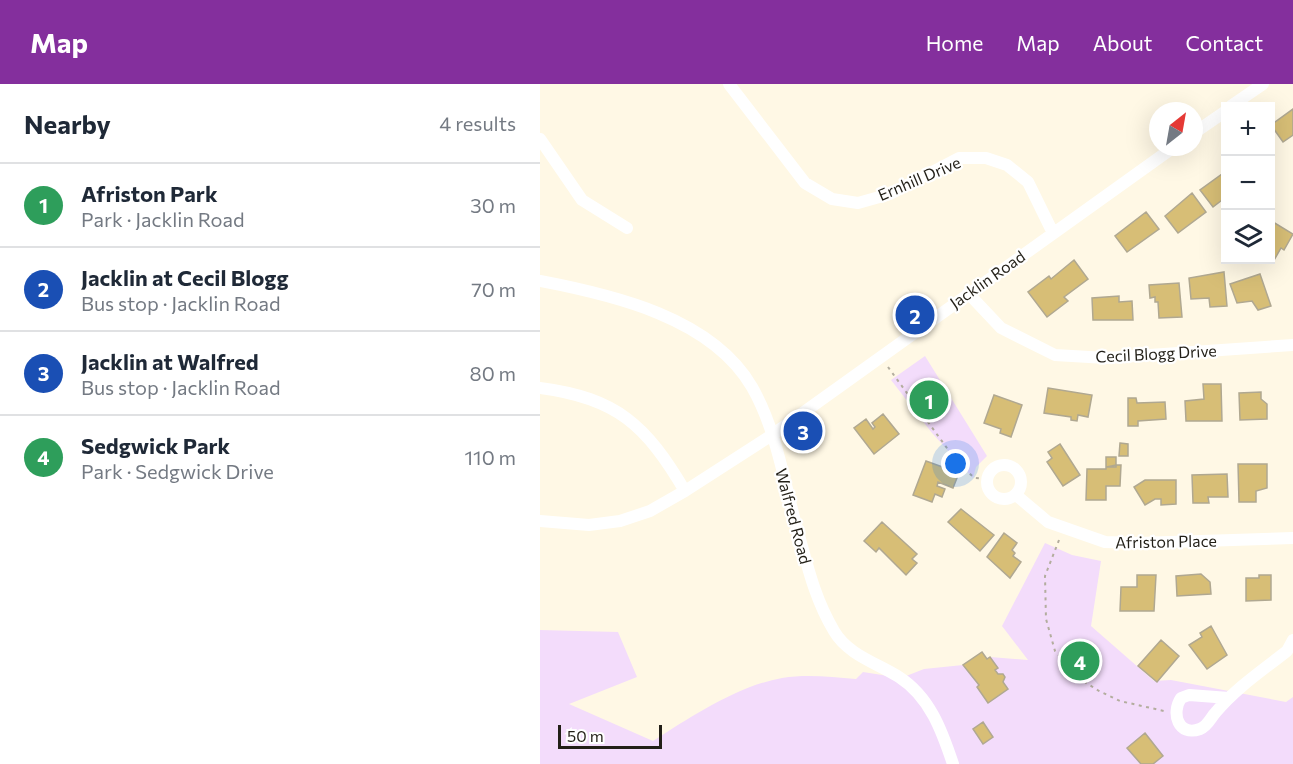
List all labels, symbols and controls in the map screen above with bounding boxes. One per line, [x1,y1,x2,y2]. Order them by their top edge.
text: Map [30,25,88,59]
text: Home [926,30,983,55]
text: Map [1016,30,1060,55]
text: About [1093,30,1152,55]
text: Contact [1185,30,1263,55]
north arrow [1149,102,1203,156]
map controls [1221,102,1275,264]
button: + [1221,102,1275,156]
text: Nearby [24,108,111,139]
text: 4 results [439,111,516,135]
street label: Ernhill Drive [875,152,963,204]
button: − [1221,156,1275,210]
text: Afriston Park [81,180,218,207]
text: 1 [39,193,48,217]
text: 30 m [470,193,516,217]
text: Park · Jacklin Road [81,207,244,231]
button: layers [1221,210,1275,264]
street label: Jacklin Road [946,246,1028,312]
text: Jacklin at Cecil Blogg [81,264,289,291]
text: 2 [38,277,49,301]
text: 70 m [471,277,516,301]
text: Bus stop · Jacklin Road [81,291,281,315]
pin: 2 [896,292,934,338]
street label: Cecil Blogg Drive [1095,340,1217,366]
text: Jacklin at Walfred [81,348,259,375]
text: 3 [38,361,49,385]
text: 80 m [470,361,516,385]
text: Bus stop · Jacklin Road [81,375,281,399]
pin: 1 [910,378,948,422]
pin: 3 [784,408,822,454]
text: Sedgwick Park [81,432,230,459]
text: 4 [37,445,50,469]
text: 110 m [465,445,516,469]
your location [941,449,970,478]
text: Park · Sedgwick Drive [81,459,274,483]
street label: Walfred Road [772,466,816,566]
street label: Afriston Place [1115,531,1217,551]
pin: 4 [1060,638,1100,684]
scale bar [558,722,662,750]
text: 50 m [567,726,604,745]

